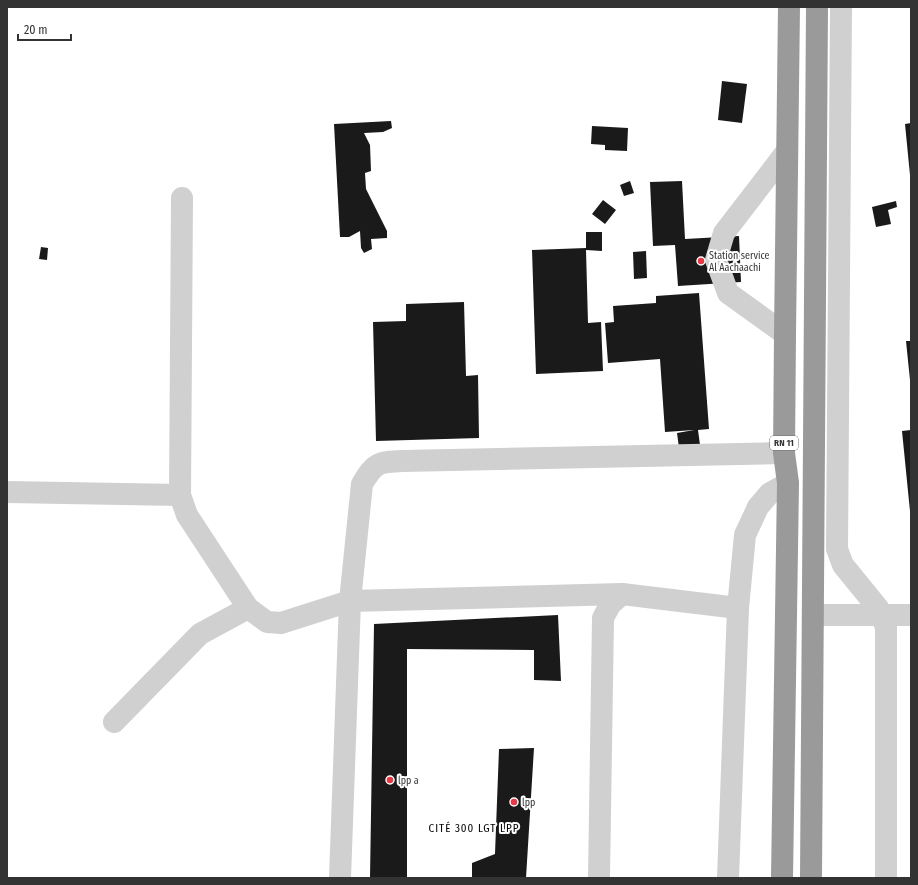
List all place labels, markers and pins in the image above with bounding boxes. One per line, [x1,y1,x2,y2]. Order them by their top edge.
place label: Station service Al Aachaachi [709,250,769,274]
marker: Station service Al Aachaachi [696,256,706,266]
marker: lpp a [385,775,395,785]
place label: lpp a [398,775,419,787]
marker: lpp [509,797,519,807]
place label: lpp [522,797,535,809]

